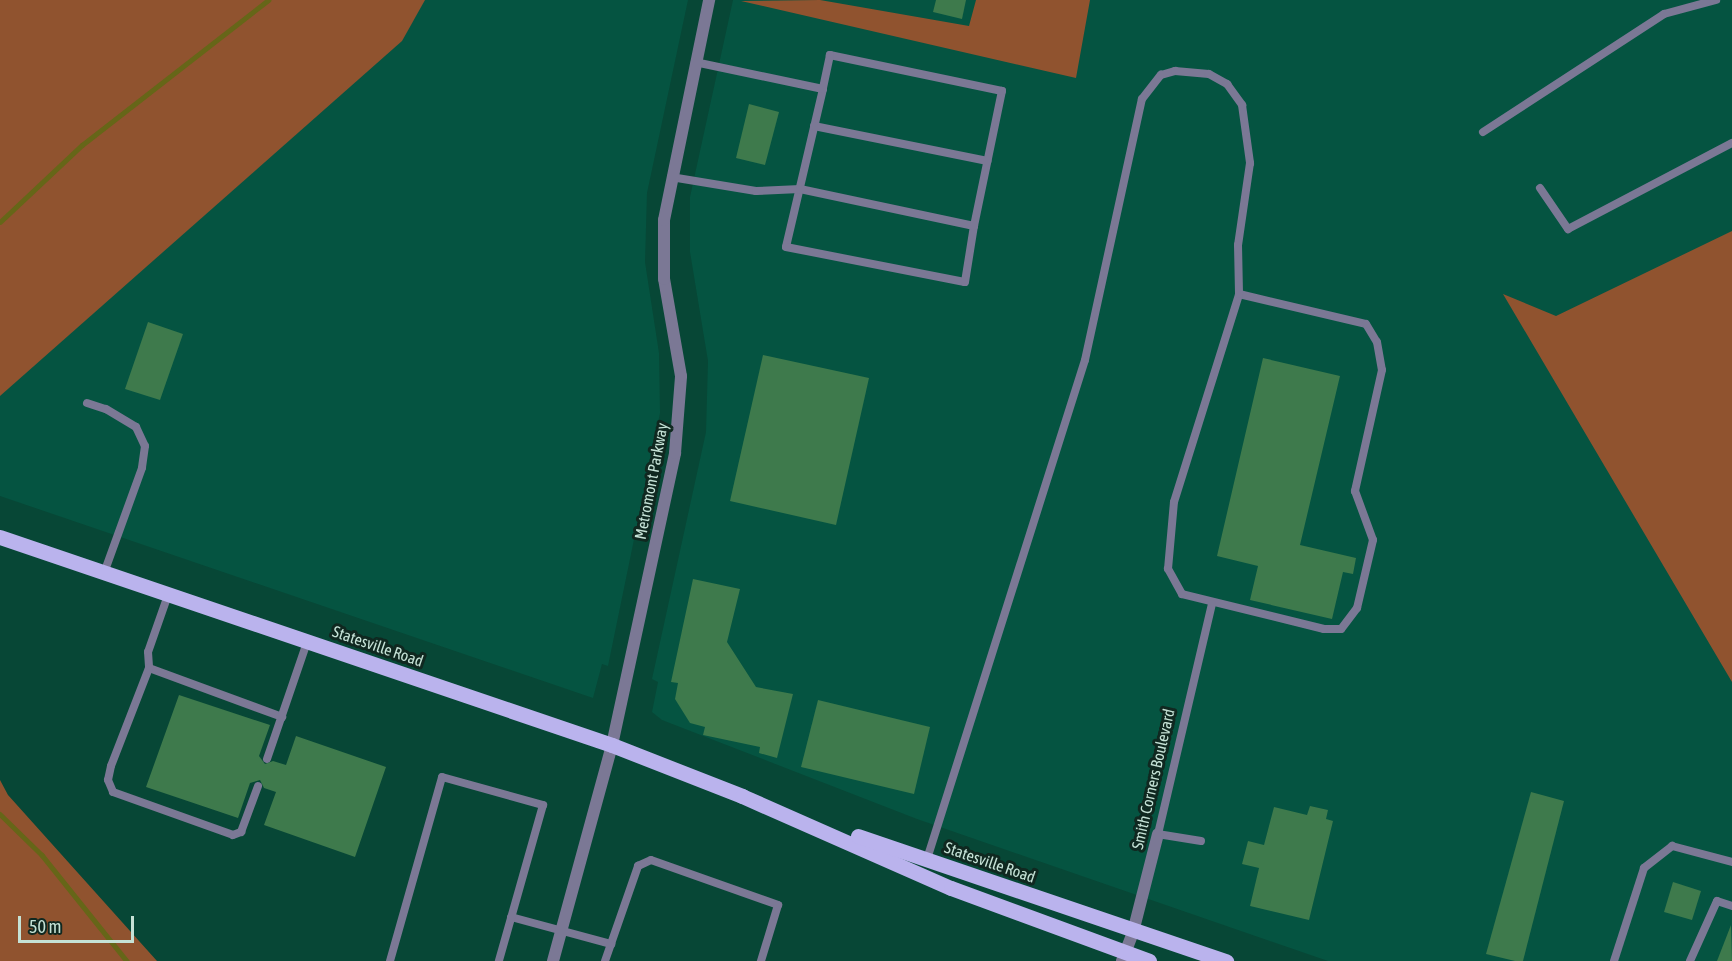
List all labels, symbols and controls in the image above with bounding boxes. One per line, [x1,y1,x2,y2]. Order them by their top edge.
street label: Metromont Parkway [630,421,672,541]
street label: Statesville Road [330,622,426,670]
street label: Smith Corners Boulevard [1127,707,1179,851]
street label: Statesville Road [942,838,1038,886]
scale bar [21,904,136,942]
text: 50 m [29,916,61,937]

